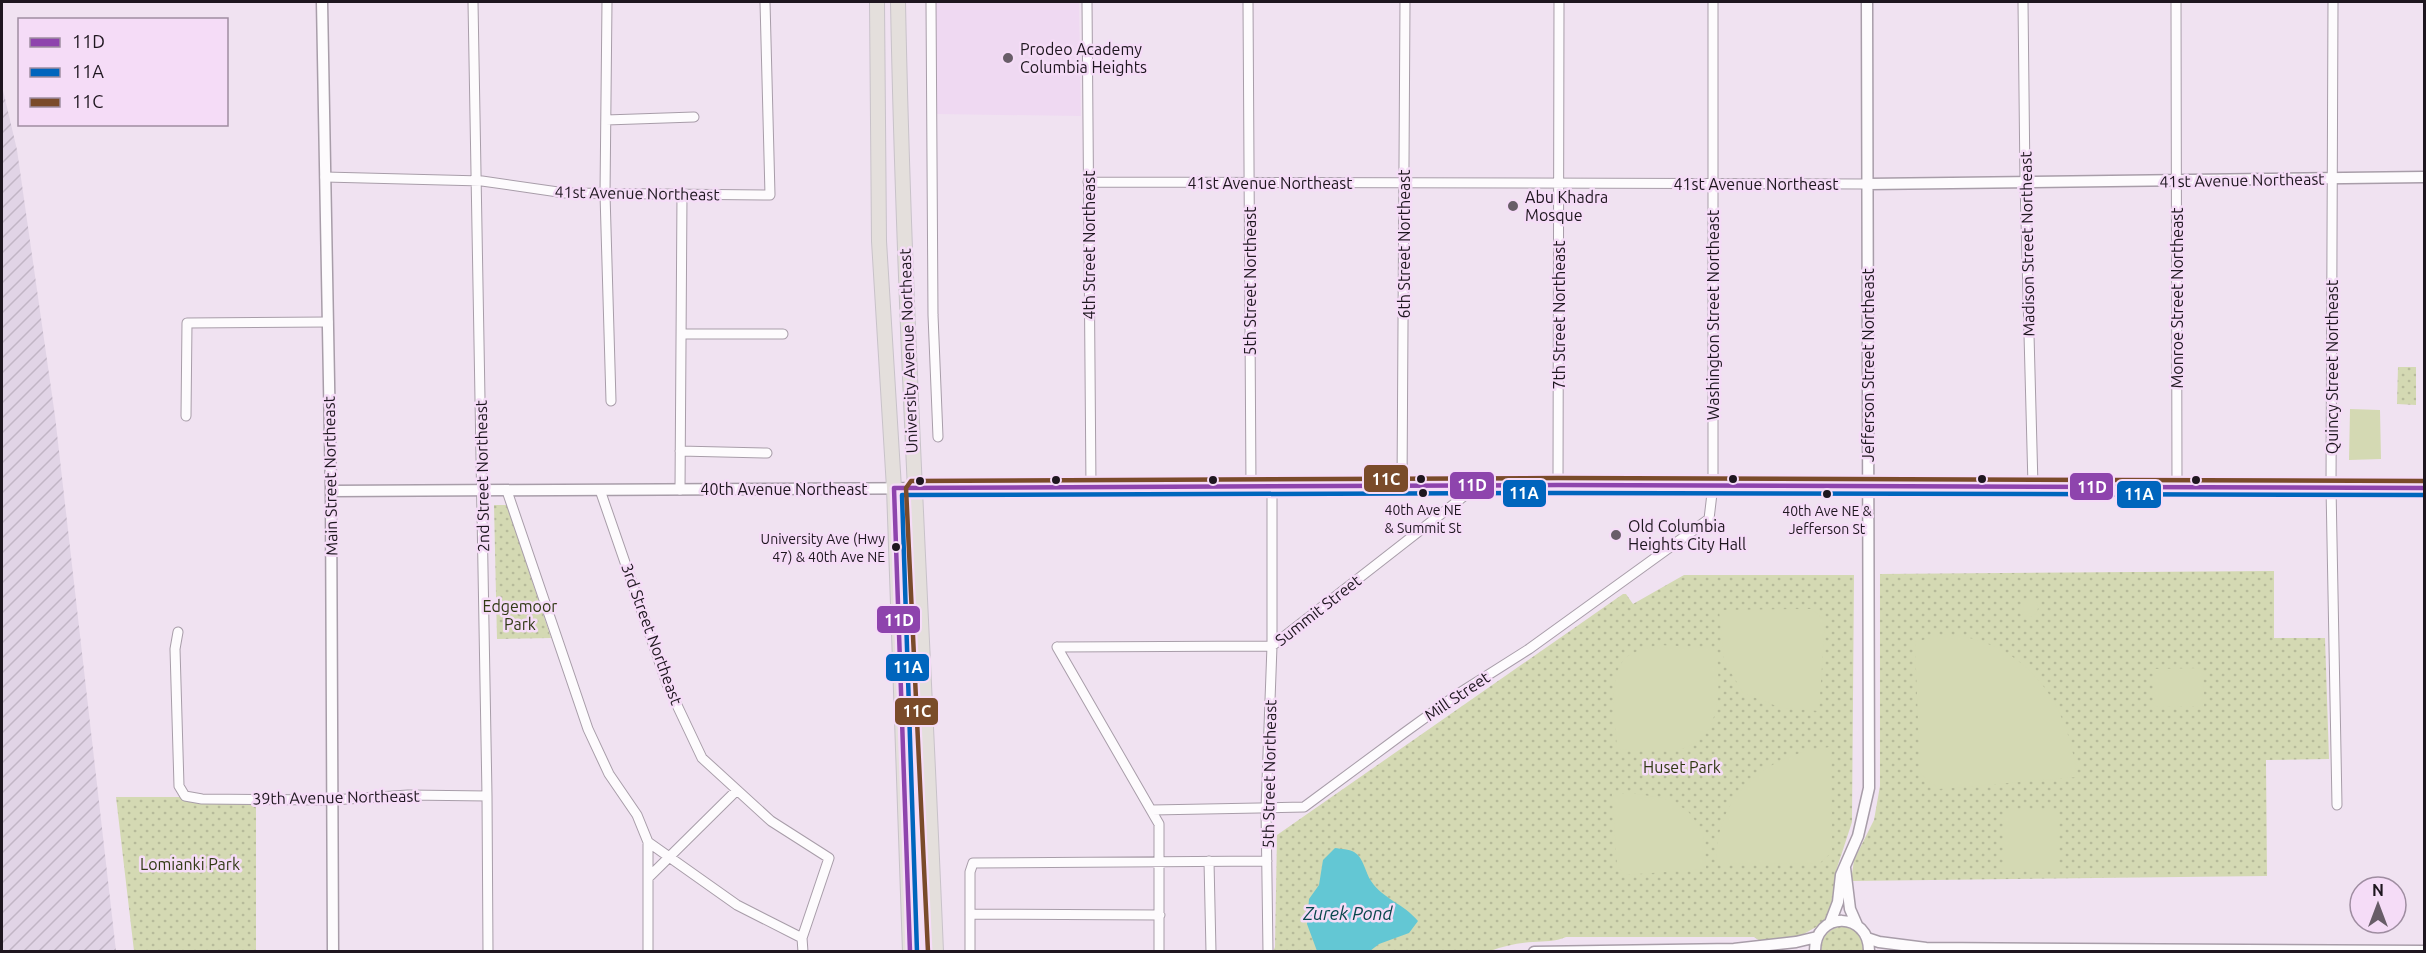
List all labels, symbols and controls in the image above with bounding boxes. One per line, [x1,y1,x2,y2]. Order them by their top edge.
legend [18,18,228,126]
text: 11D [72,31,105,51]
place label: Prodeo Academy Columbia Heights [1020,40,1147,76]
marker: Prodeo Academy Columbia Heights [1001,51,1015,65]
text: 11A [72,61,104,81]
text: 11C [72,91,103,111]
street label: Madison Street Northeast [2016,150,2038,337]
street label: 6th Street Northeast [1395,169,1413,319]
street label: 4th Street Northeast [1080,170,1098,320]
street label: 41st Avenue Northeast [2159,170,2325,190]
street label: 41st Avenue Northeast [1187,174,1353,192]
street label: 41st Avenue Northeast [1673,175,1839,193]
street label: 41st Avenue Northeast [554,183,720,203]
place label: Abu Khadra Mosque [1525,188,1608,224]
marker: Abu Khadra Mosque [1506,199,1520,213]
street label: 5th Street Northeast [1241,206,1259,356]
street label: Monroe Street Northeast [2168,207,2186,389]
street label: Washington Street Northeast [1704,209,1722,420]
street label: 7th Street Northeast [1550,240,1568,390]
street label: University Avenue Northeast [895,247,921,454]
street label: Jefferson Street Northeast [1859,267,1877,462]
street label: Quincy Street Northeast [2323,279,2341,454]
street label: Main Street Northeast [320,395,340,556]
street label: 2nd Street Northeast [472,399,492,552]
line badge: 11C [1363,464,1409,493]
text: 11C [1372,470,1400,488]
line badge: 11D [1449,471,1495,500]
line badge: 11D [2069,472,2114,501]
unlabelled marker [1415,473,1427,485]
unlabelled marker [1727,473,1739,485]
unlabelled marker [1976,473,1988,485]
unlabelled marker [1050,474,1062,486]
unlabelled marker [1207,474,1219,486]
unlabelled marker [2190,474,2202,486]
unlabelled marker [914,475,926,487]
text: 11D [1457,476,1487,494]
text: 11D [2077,478,2107,496]
line badge: 11A [1502,479,1547,508]
street label: 40th Avenue Northeast [700,480,868,498]
line badge: 11A [2116,480,2162,509]
text: 11A [1509,484,1539,502]
text: 11A [2124,485,2154,503]
marker: 40th Ave NE & Summit St [1417,487,1429,499]
marker: 40th Ave NE & Jefferson St [1821,488,1833,500]
place label: 40th Ave NE & Summit St [1385,502,1462,536]
place label: 40th Ave NE & Jefferson St [1782,503,1873,537]
place label: Old Columbia Heights City Hall [1628,517,1746,553]
marker: Old Columbia Heights City Hall [1609,528,1623,542]
place label: University Ave (Hwy 47) & 40th Ave NE [761,531,885,565]
marker: University Ave (Hwy 47) & 40th Ave NE [890,541,902,553]
street label: 3rd Street Northeast [618,561,686,708]
street label: Summit Street [1272,571,1365,649]
park label: Edgemoor Park [483,597,557,633]
line badge: 11D [876,605,921,634]
text: 11D [884,611,914,629]
line badge: 11A [885,653,930,682]
text: 11A [893,658,923,676]
street label: Mill Street [1421,667,1494,724]
line badge: 11C [894,697,939,726]
street label: 5th Street Northeast [1259,699,1279,849]
text: 11C [903,702,931,720]
park label: Huset Park [1643,758,1721,776]
street label: 39th Avenue Northeast [252,787,420,807]
park label: Lomianki Park [140,855,240,873]
north arrow [2348,875,2408,935]
text: N [2372,881,2384,899]
water label: Zurek Pond [1302,903,1394,923]

